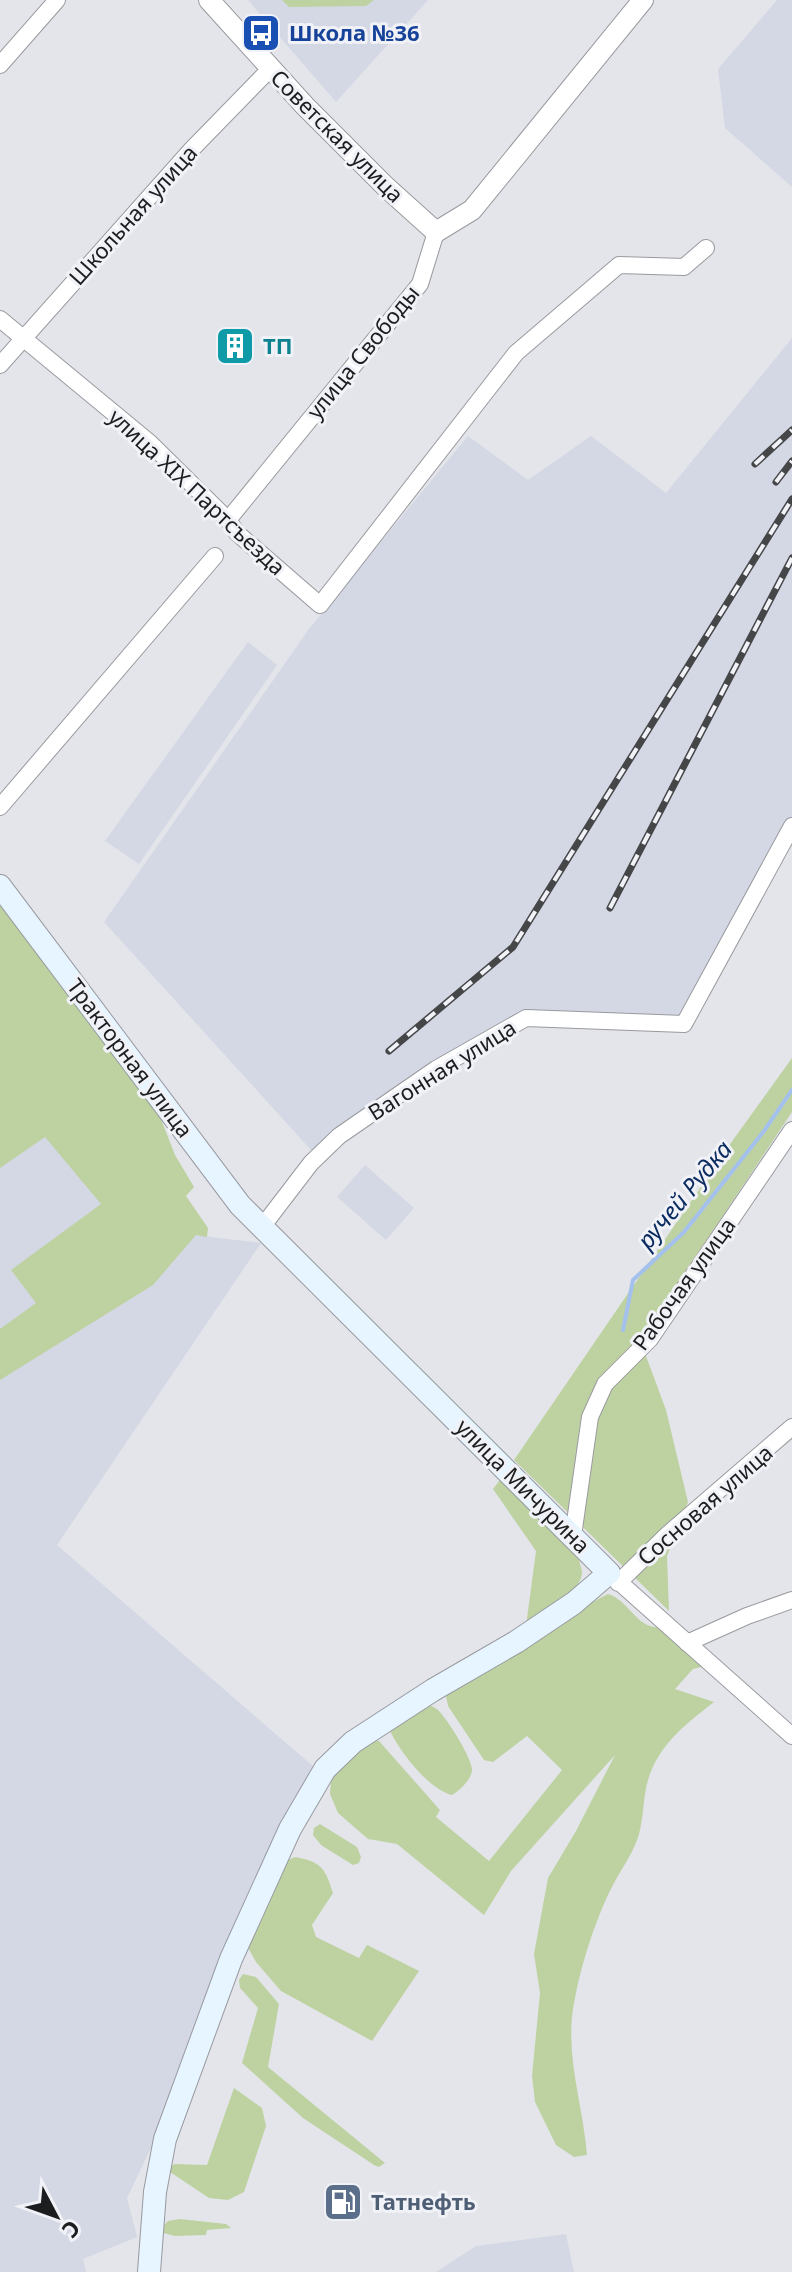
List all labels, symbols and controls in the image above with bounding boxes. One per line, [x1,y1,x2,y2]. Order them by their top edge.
bus stop icon: Школа №36 [240,12,282,54]
place label: Школа №36 [289,17,420,47]
street label: Советская улица [265,62,411,208]
street label: Школьная улица [61,138,203,291]
street label: улица Свободы [299,278,425,424]
building icon: ТП [214,325,256,367]
place label: ТП [263,330,292,360]
street label: улица XIX Партсъезда [103,401,293,581]
street label: Тракторная улица [61,972,201,1143]
street label: Вагонная улица [362,1012,521,1127]
water label: ручей Рудка [628,1133,739,1256]
street label: Рабочая улица [625,1211,741,1356]
street label: улица Мичурина [450,1412,597,1559]
street label: Сосновая улица [630,1437,778,1571]
north arrow [16,2176,96,2256]
fuel station icon: Татнефть [322,2181,364,2223]
place label: Татнефть [371,2186,476,2216]
text: С [56,2215,88,2245]

